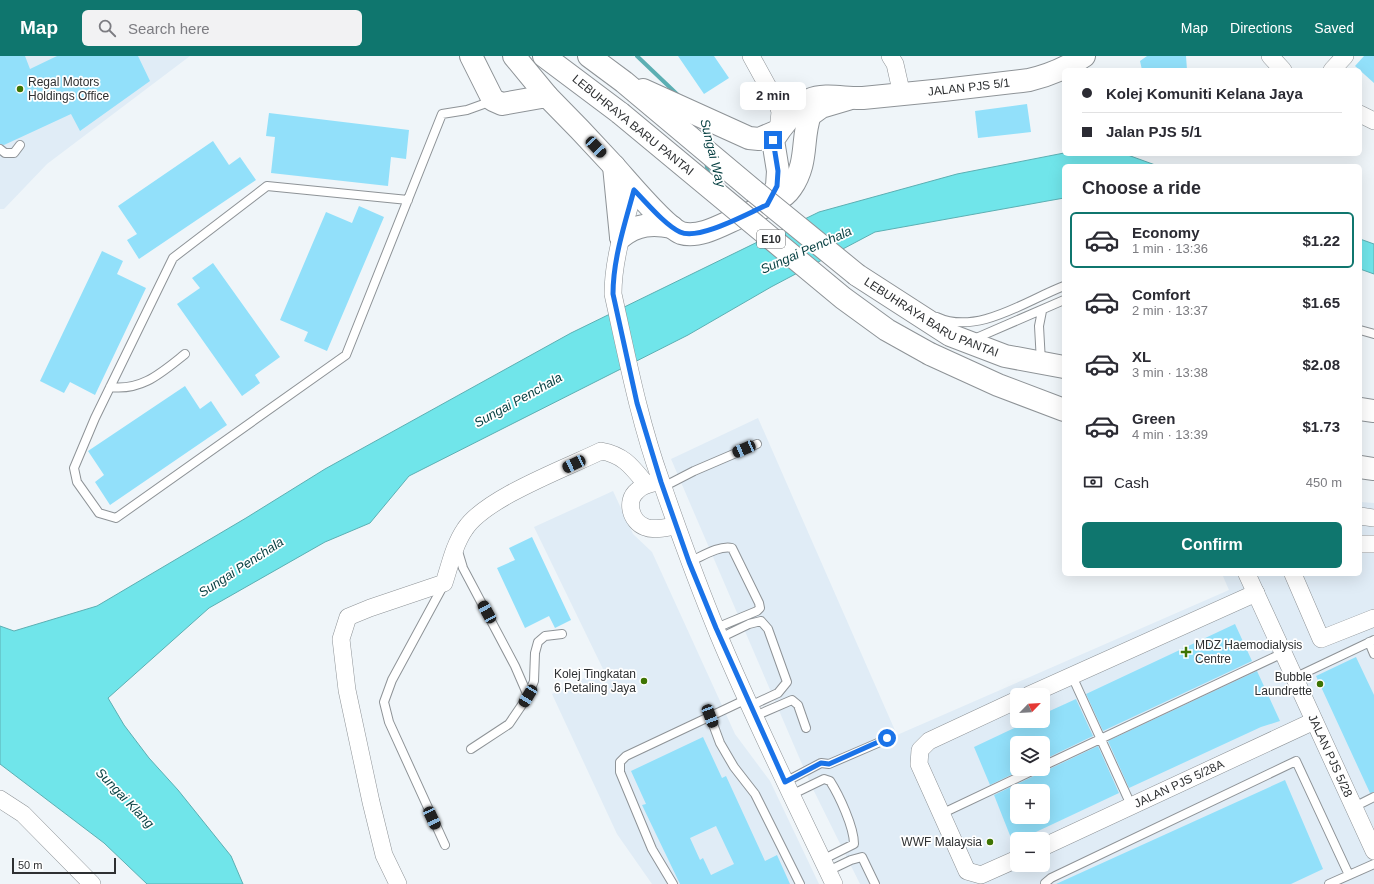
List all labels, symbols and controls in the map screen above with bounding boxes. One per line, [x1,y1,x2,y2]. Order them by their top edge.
search box [82,10,362,46]
text: Map [20,17,58,38]
icon: search [96,17,118,39]
text: Search here [128,20,210,37]
text: Map [1181,20,1208,36]
text: Directions [1230,20,1292,36]
text: Saved [1314,20,1354,36]
street label: LEBUHRAYA BARU PANTAI [570,72,696,178]
place label: Regal Motors Holdings Office [28,75,109,103]
street label: JALAN PJS 5/1 [927,75,1011,99]
callout: 2 min [740,82,806,110]
marker: Regal Motors Holdings Office [15,84,25,94]
text: Kolej Komuniti Kelana Jaya [1106,85,1303,102]
text: 2 min [756,88,790,103]
water label: Sungai Way [697,117,729,190]
text: Jalan PJS 5/1 [1106,123,1202,140]
route end [764,131,782,149]
car [583,134,609,160]
text: Choose a ride [1082,178,1201,198]
icon: car [1084,222,1120,258]
water label: Sungai Penchala [758,223,854,277]
text: Economy [1132,224,1200,241]
road number: E10 [757,230,785,248]
text: $1.22 [1302,232,1340,249]
text: 1 min · 13:36 [1132,241,1208,256]
street label: LEBUHRAYA BARU PANTAI [862,275,1000,360]
icon: car [1084,284,1120,320]
text: Comfort [1132,286,1190,303]
text: $1.65 [1302,294,1340,311]
text: 2 min · 13:37 [1132,303,1208,318]
icon: car [1084,346,1120,382]
text: XL [1132,348,1151,365]
text: $2.08 [1302,356,1340,373]
text: 3 min · 13:38 [1132,365,1208,380]
water label: Sungai Penchala [471,370,565,430]
icon: car [1084,408,1120,444]
text: Green [1132,410,1175,427]
text: $1.73 [1302,418,1340,435]
text: 4 min · 13:39 [1132,427,1208,442]
car [731,439,757,459]
car [561,453,587,475]
icon: cash [1082,471,1104,493]
text: Cash [1114,474,1149,491]
text: 450 m [1306,475,1342,490]
button: Confirm [1082,522,1342,568]
water label: Sungai Penchala [196,534,286,600]
car [476,599,498,625]
place label: MDZ Haemodialysis Centre [1195,638,1302,666]
marker: MDZ Haemodialysis Centre [1180,646,1192,658]
place label: Kolej Tingkatan 6 Petaling Jaya [554,667,636,695]
place label: Bubble Laundrette [1255,670,1312,698]
marker: Kolej Tingkatan 6 Petaling Jaya [639,676,649,686]
marker: Bubble Laundrette [1315,679,1325,689]
car [517,683,539,709]
north arrow [1010,688,1050,728]
map controls [1010,688,1050,872]
car [700,703,720,729]
street label: JALAN PJS 5/28 [1305,712,1356,800]
route start [878,729,896,747]
button: layers [1010,736,1050,776]
street label: JALAN PJS 5/28A [1132,757,1226,811]
water label: Sungai Klang [93,765,158,832]
button: + [1010,784,1050,824]
car [421,805,443,831]
button: − [1010,832,1050,872]
place label: WWF Malaysia [901,835,982,849]
marker: WWF Malaysia [985,837,995,847]
scale bar [12,856,116,875]
text: 50 m [18,859,42,871]

